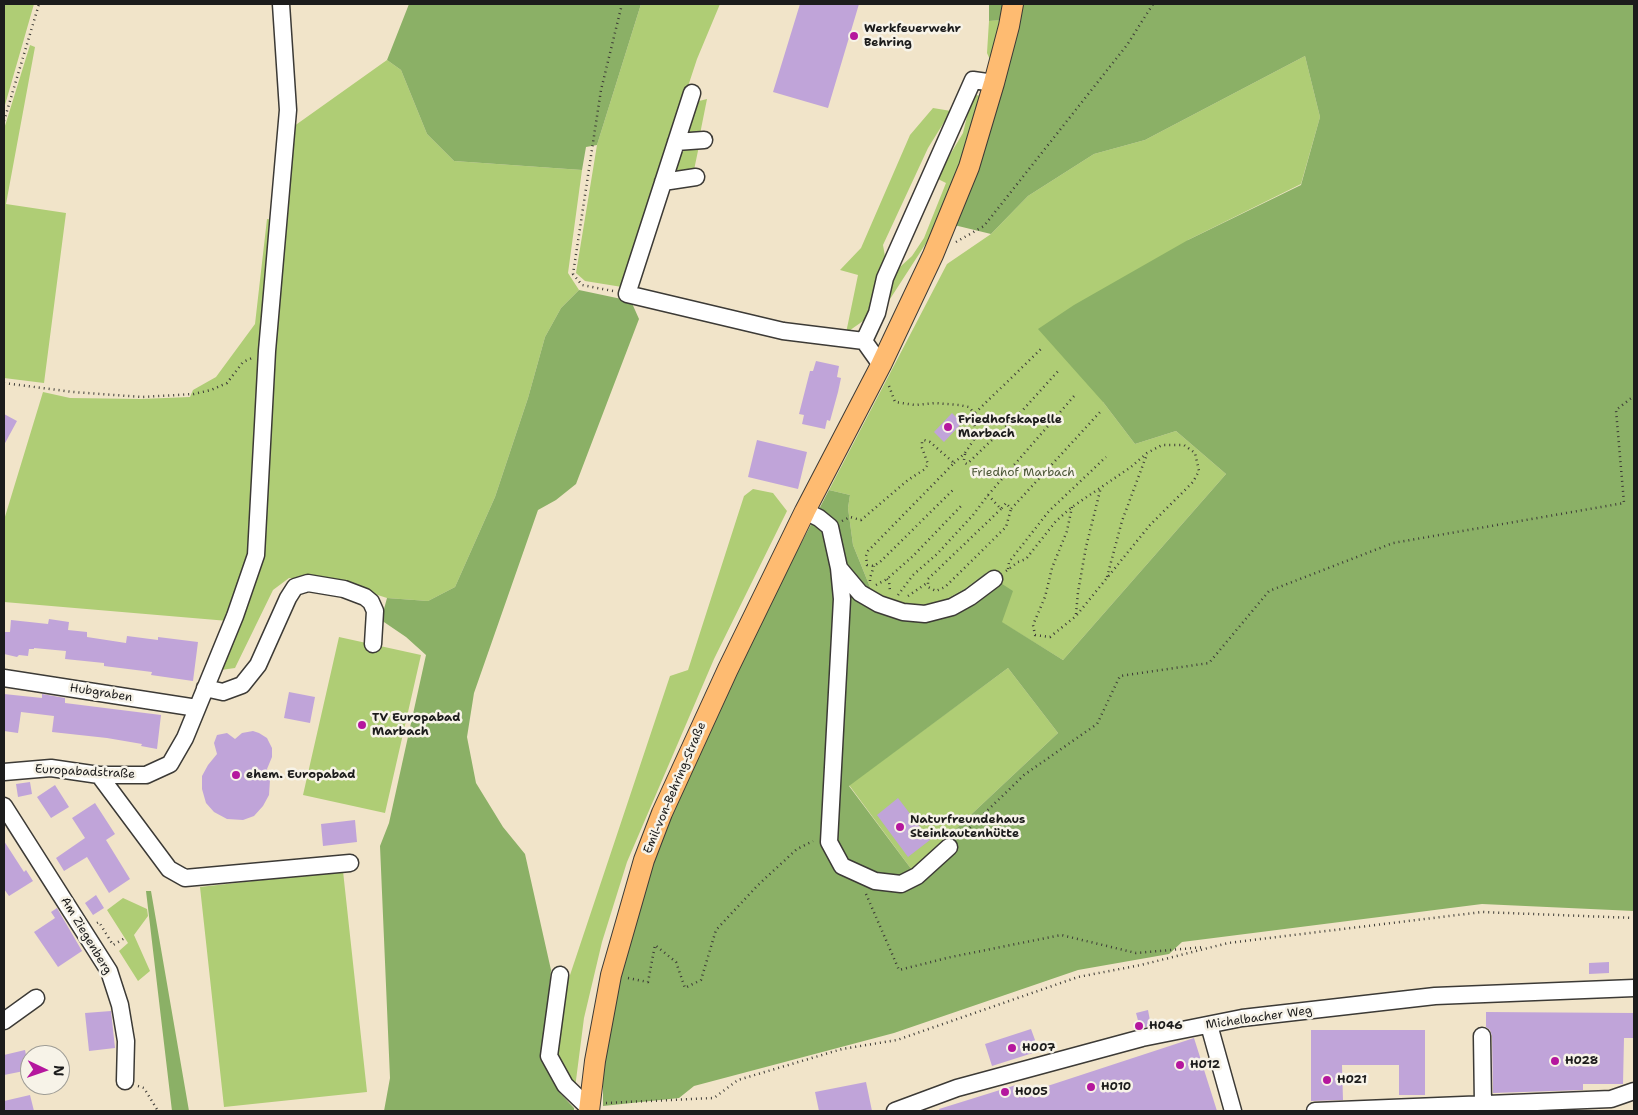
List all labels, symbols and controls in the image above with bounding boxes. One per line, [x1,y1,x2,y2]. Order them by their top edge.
place label: Werkfeuerwehr Behring [864,22,961,50]
marker: Werkfeuerwehr Behring [848,30,860,42]
place label: Friedhofskapelle Marbach [958,413,1062,441]
marker: Friedhofskapelle Marbach [942,421,954,433]
park label: Friedhof Marbach [971,466,1075,480]
street label: Hubgraben [69,681,133,705]
place label: TV Europabad Marbach [372,711,461,739]
marker: TV Europabad Marbach [356,719,368,731]
street label: Emil-von-Behring-Straße [641,720,709,856]
street label: Europabadstraße [35,762,135,782]
place label: ehem. Europabad [246,768,356,782]
marker: ehem. Europabad [230,769,242,781]
place label: Naturfreundehaus Steinkautenhütte [910,813,1025,841]
marker: Naturfreundehaus Steinkautenhütte [894,821,906,833]
street label: Am Ziegenberg [57,895,115,977]
street label: Michelbacher Weg [1205,1003,1313,1033]
place label: H046 [1149,1019,1183,1033]
marker: H046 [1133,1020,1145,1032]
place label: H007 [1022,1041,1056,1055]
marker: H007 [1006,1042,1018,1054]
north arrow [20,1045,70,1095]
place label: H028 [1565,1054,1598,1068]
marker: H028 [1549,1055,1561,1067]
place label: H012 [1190,1058,1220,1072]
marker: H012 [1174,1059,1186,1071]
text: N [50,1065,68,1077]
place label: H021 [1337,1073,1367,1087]
marker: H021 [1321,1074,1333,1086]
place label: H010 [1101,1080,1131,1094]
marker: H010 [1085,1081,1097,1093]
place label: H005 [1015,1085,1048,1099]
marker: H005 [999,1086,1011,1098]

